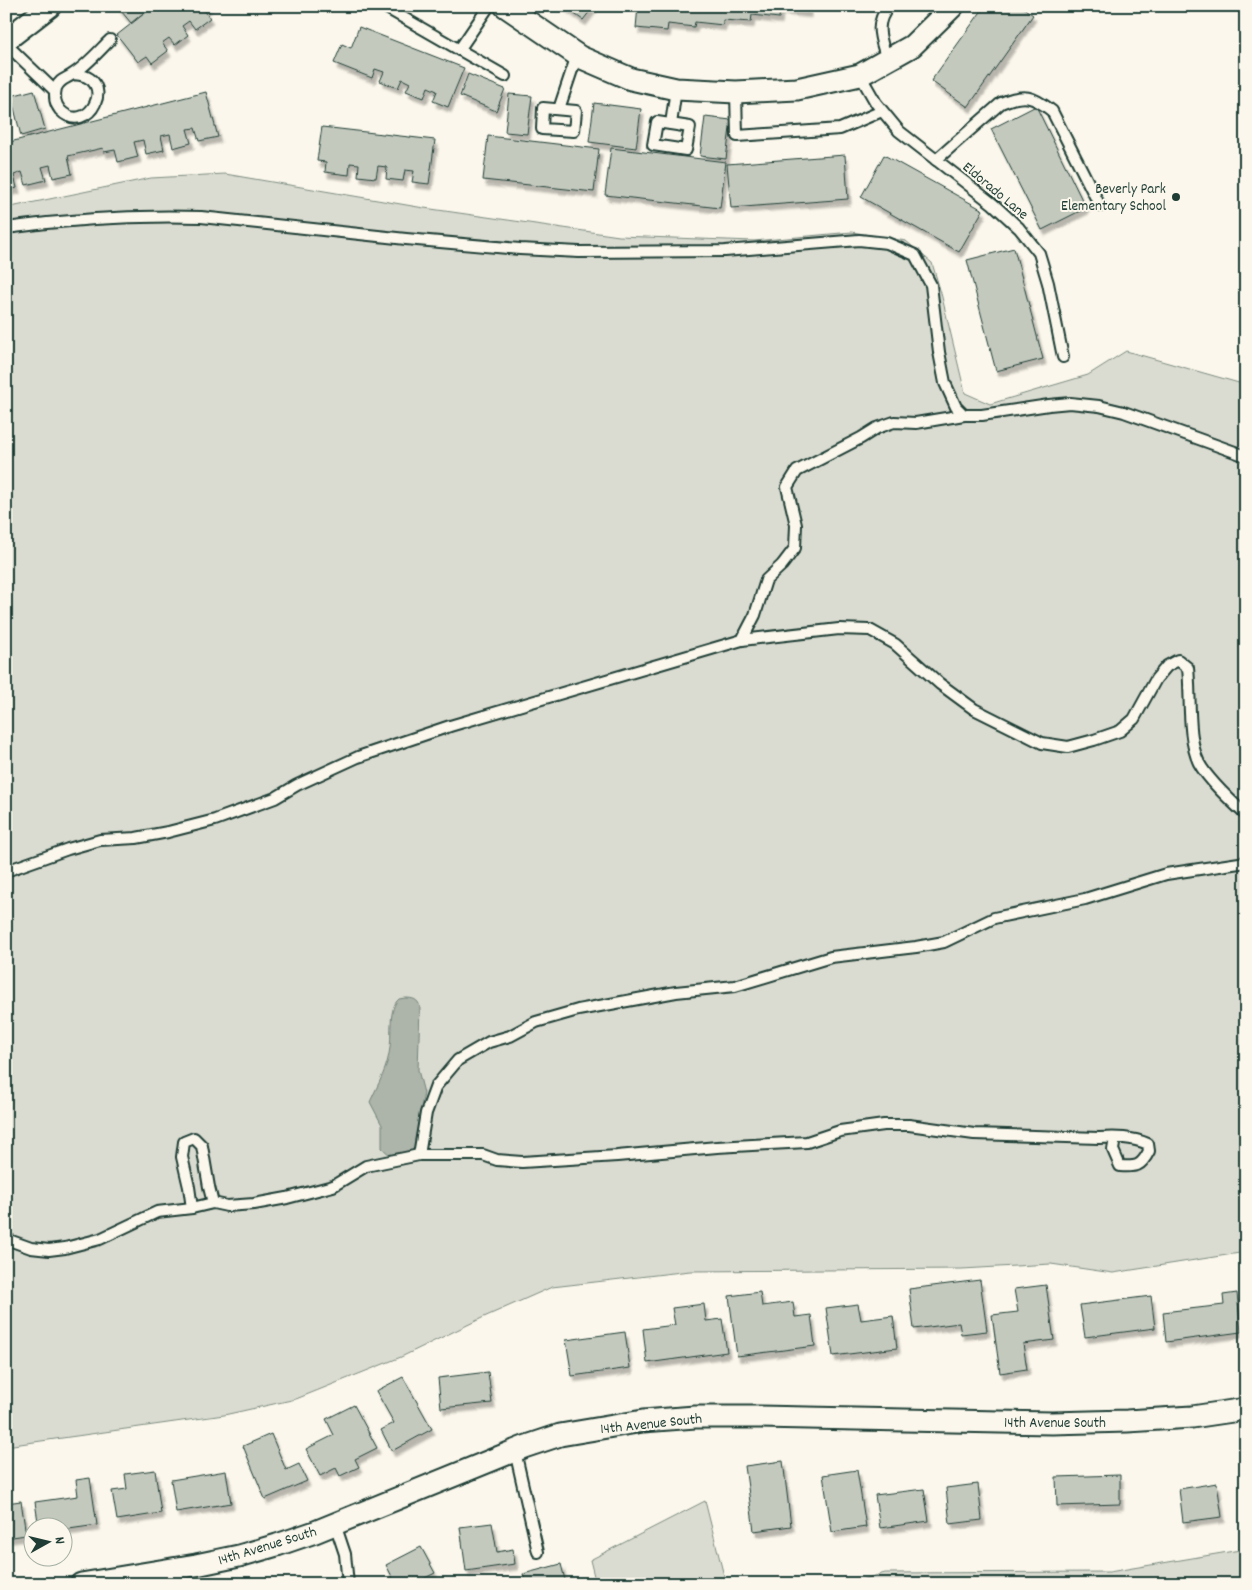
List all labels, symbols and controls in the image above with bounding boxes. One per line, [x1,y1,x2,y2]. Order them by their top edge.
street label: Eldorado Lane [957,157,1033,226]
place label: Beverly Park Elementary School [1061,179,1166,218]
marker: Beverly Park Elementary School [1170,191,1182,203]
street label: 14th Avenue South [599,1409,703,1441]
street label: 14th Avenue South [1004,1413,1106,1435]
north arrow [22,1518,72,1568]
street label: 14th Avenue South [216,1521,320,1572]
text: N [49,1536,69,1545]

